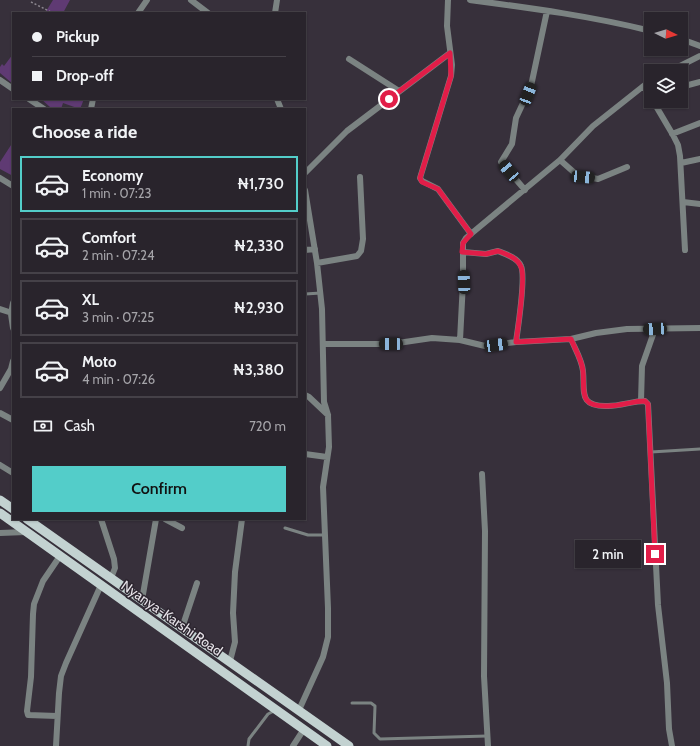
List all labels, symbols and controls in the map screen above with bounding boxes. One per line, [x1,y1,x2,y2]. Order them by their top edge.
north arrow [644,12,688,56]
map controls [644,12,688,108]
text: Pickup [56,28,99,46]
button: layers [644,64,688,108]
text: Drop-off [56,67,114,85]
car [518,81,538,107]
route start [380,90,398,108]
text: Choose a ride [32,121,137,143]
car [497,158,521,184]
icon: car [34,166,70,202]
text: Economy [82,167,143,185]
car [571,170,595,184]
text: ₦1,730 [237,175,284,193]
text: 1 min · 07:23 [82,185,152,201]
icon: car [34,228,70,264]
text: Comfort [82,229,136,247]
text: ₦2,330 [234,237,284,255]
text: 2 min · 07:24 [82,247,155,263]
car [458,270,470,294]
icon: car [34,290,70,326]
text: XL [82,291,99,309]
text: ₦2,930 [234,299,284,317]
text: 3 min · 07:25 [82,309,154,325]
car [643,322,667,336]
car [483,337,509,353]
car [379,338,403,350]
icon: car [34,352,70,388]
text: Moto [82,353,116,371]
text: ₦3,380 [233,361,284,379]
text: 4 min · 07:26 [82,371,155,387]
icon: cash [32,415,54,437]
text: Cash [64,417,95,435]
text: 720 m [249,418,286,434]
button: Confirm [32,466,286,512]
callout: 2 min [575,540,641,568]
route end [646,545,664,563]
text: 2 min [592,546,624,562]
street label: Nyanya-Karshi Road [118,576,226,660]

